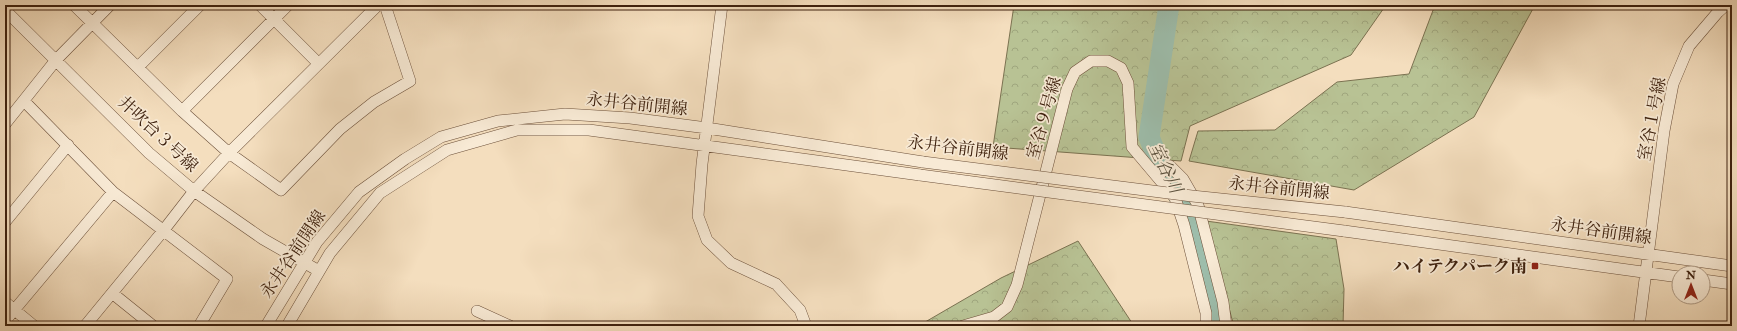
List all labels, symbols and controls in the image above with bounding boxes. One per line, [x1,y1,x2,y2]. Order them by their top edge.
street label: 室谷９号線 [1022,74,1066,162]
street label: 室谷１号線 [1634,75,1670,163]
street label: 永井谷前開線 [585,88,689,120]
street label: 井吹台３号線 [114,92,202,176]
street label: 永井谷前開線 [906,131,1010,165]
water label: 室谷川 [1143,139,1188,199]
street label: 永井谷前開線 [1227,172,1331,204]
street label: 永井谷前開線 [256,206,330,302]
street label: 永井谷前開線 [1549,214,1653,248]
place label: ハイテクパーク南 [1393,256,1527,277]
marker: ハイテクパーク南 [1530,261,1540,271]
north arrow [1671,265,1711,305]
text: N [1685,269,1697,282]

